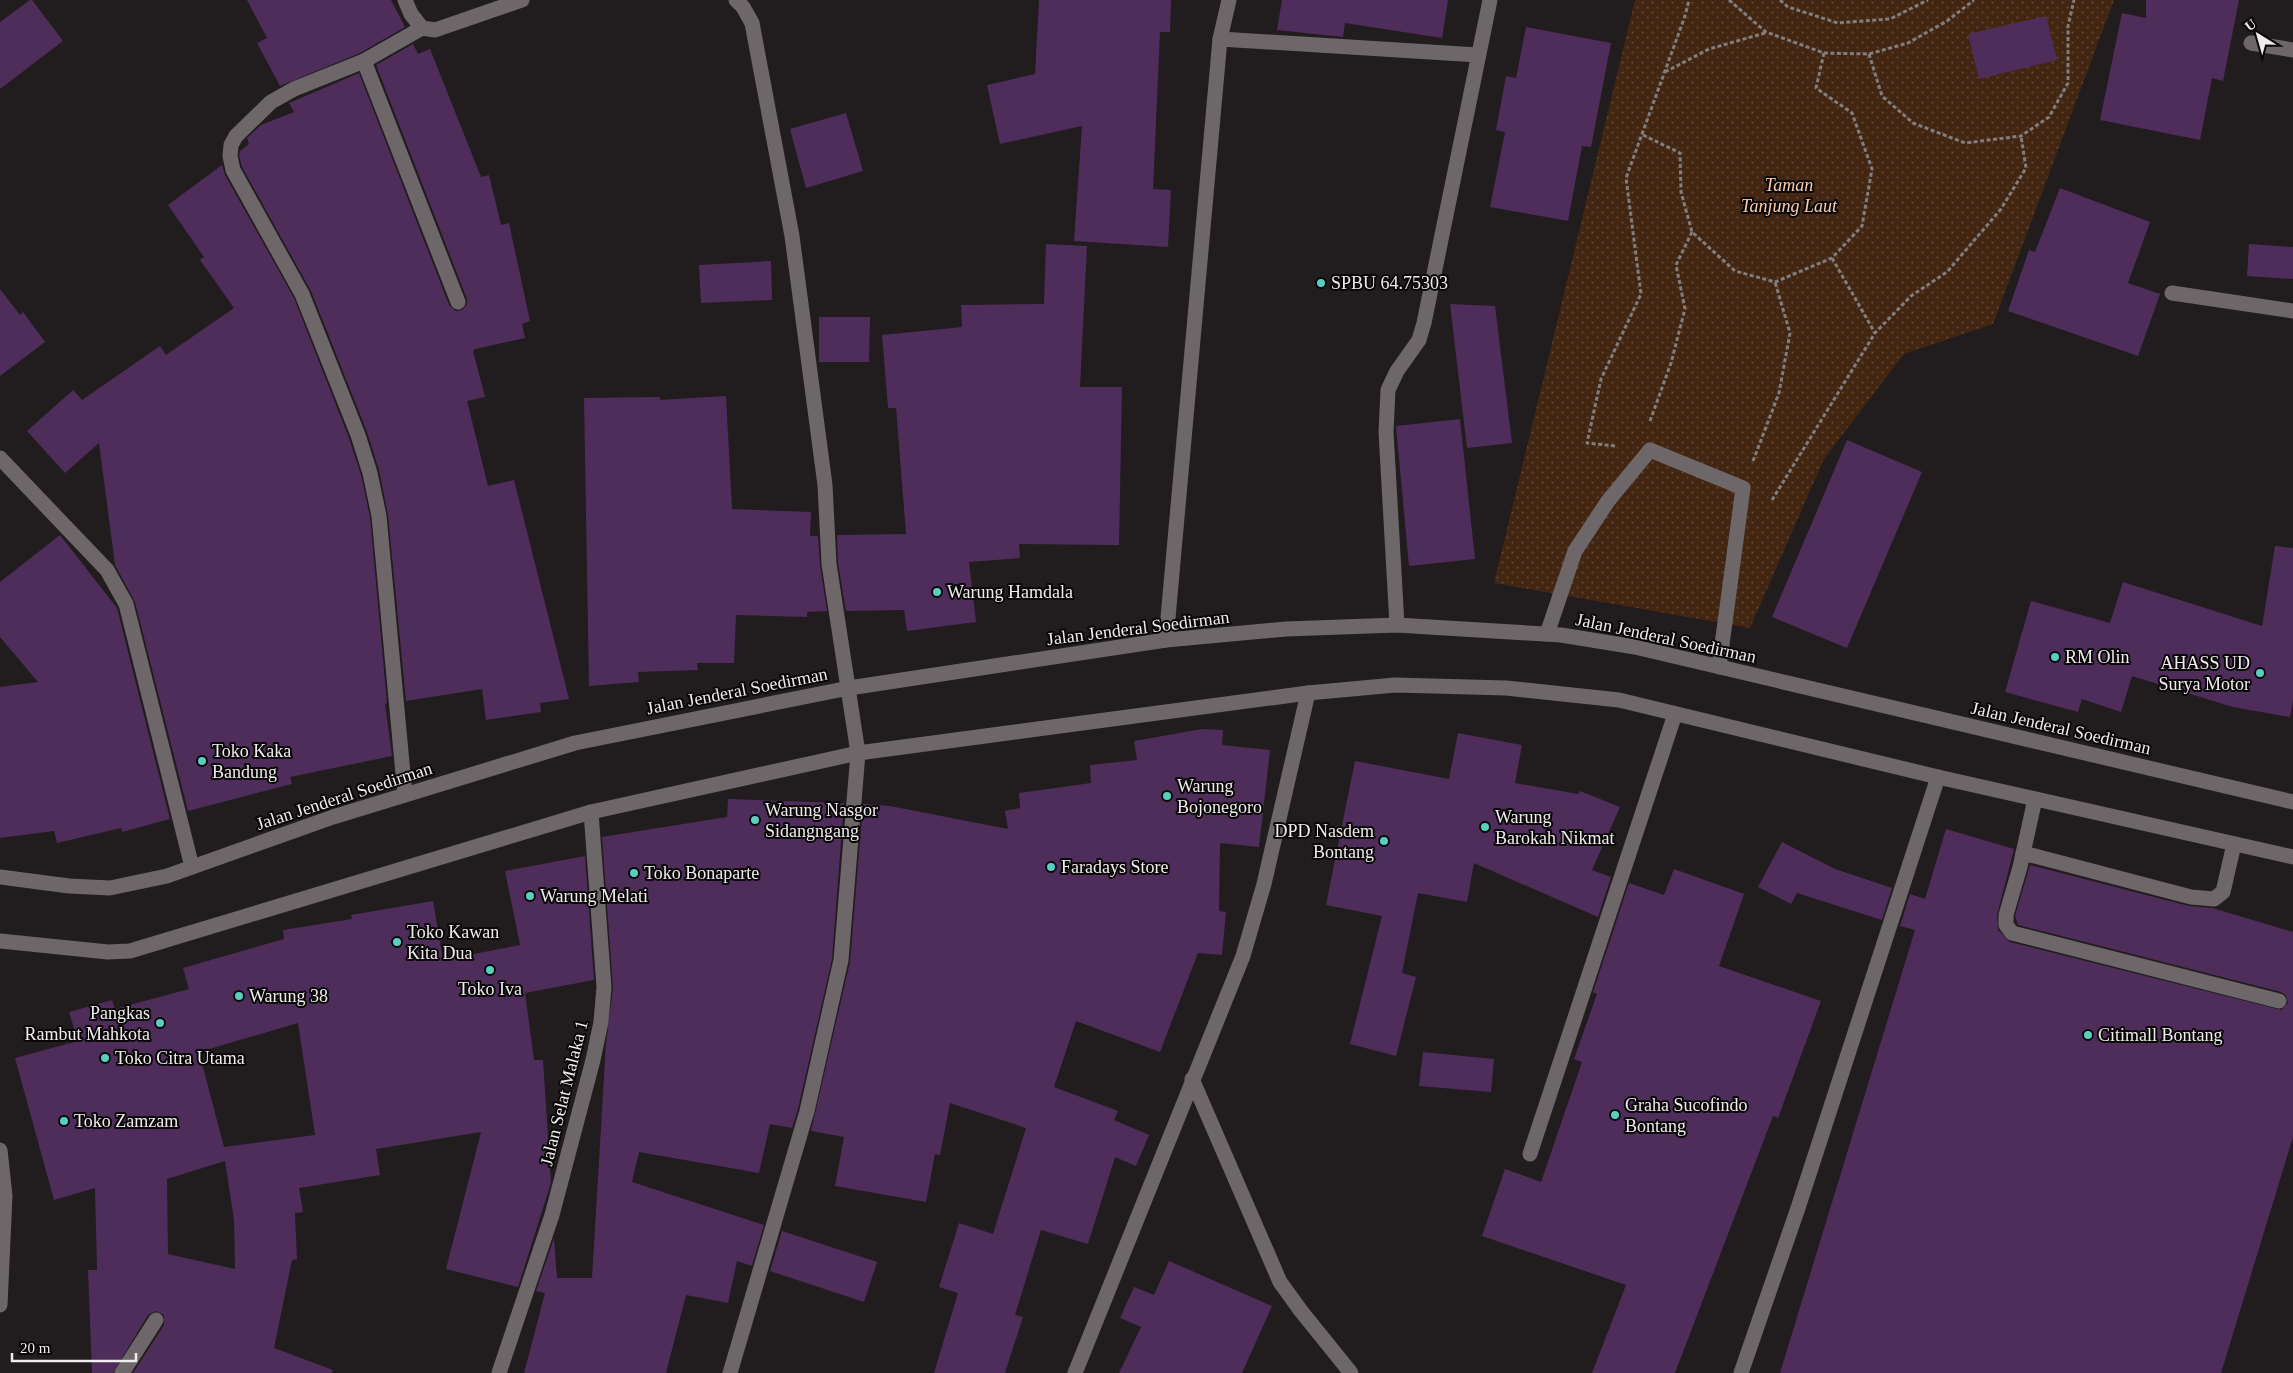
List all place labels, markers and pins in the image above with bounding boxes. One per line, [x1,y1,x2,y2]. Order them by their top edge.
place label: SPBU 64.75303 [1331,273,1448,293]
marker: SPBU 64.75303 [1315,277,1327,289]
place label: Warung Hamdala [947,582,1073,602]
marker: Warung Hamdala [931,586,943,598]
place label: RM Olin [2065,647,2130,667]
marker: RM Olin [2049,651,2061,663]
place label: AHASS UD Surya Motor [2159,653,2250,694]
marker: AHASS UD Surya Motor [2254,667,2266,679]
place label: Toko Kaka Bandung [212,741,291,782]
marker: Toko Kaka Bandung [196,755,208,767]
place label: Warung Bojonegoro [1177,776,1262,817]
marker: Warung Bojonegoro [1161,790,1173,802]
place label: Warung Nasgor Sidangngang [765,800,878,841]
place label: Warung Barokah Nikmat [1495,807,1614,848]
marker: Warung Nasgor Sidangngang [749,814,761,826]
place label: DPD Nasdem Bontang [1275,821,1374,862]
marker: Warung Barokah Nikmat [1479,821,1491,833]
marker: DPD Nasdem Bontang [1378,835,1390,847]
place label: Faradays Store [1061,857,1168,877]
marker: Faradays Store [1045,861,1057,873]
place label: Toko Bonaparte [644,863,759,883]
marker: Toko Bonaparte [628,867,640,879]
place label: Warung Melati [540,886,648,906]
marker: Warung Melati [524,890,536,902]
place label: Toko Kawan Kita Dua [407,922,499,963]
marker: Toko Kawan Kita Dua [391,936,403,948]
marker: Toko Iva [484,964,496,976]
place label: Toko Iva [458,979,522,999]
place label: Warung 38 [249,986,328,1006]
marker: Warung 38 [233,990,245,1002]
place label: Pangkas Rambut Mahkota [25,1003,150,1044]
marker: Pangkas Rambut Mahkota [154,1017,166,1029]
place label: Citimall Bontang [2098,1025,2223,1045]
marker: Citimall Bontang [2082,1029,2094,1041]
place label: Toko Citra Utama [115,1048,245,1068]
marker: Toko Citra Utama [99,1052,111,1064]
place label: Graha Sucofindo Bontang [1625,1095,1747,1136]
marker: Graha Sucofindo Bontang [1609,1109,1621,1121]
place label: Toko Zamzam [74,1111,178,1131]
marker: Toko Zamzam [58,1115,70,1127]

